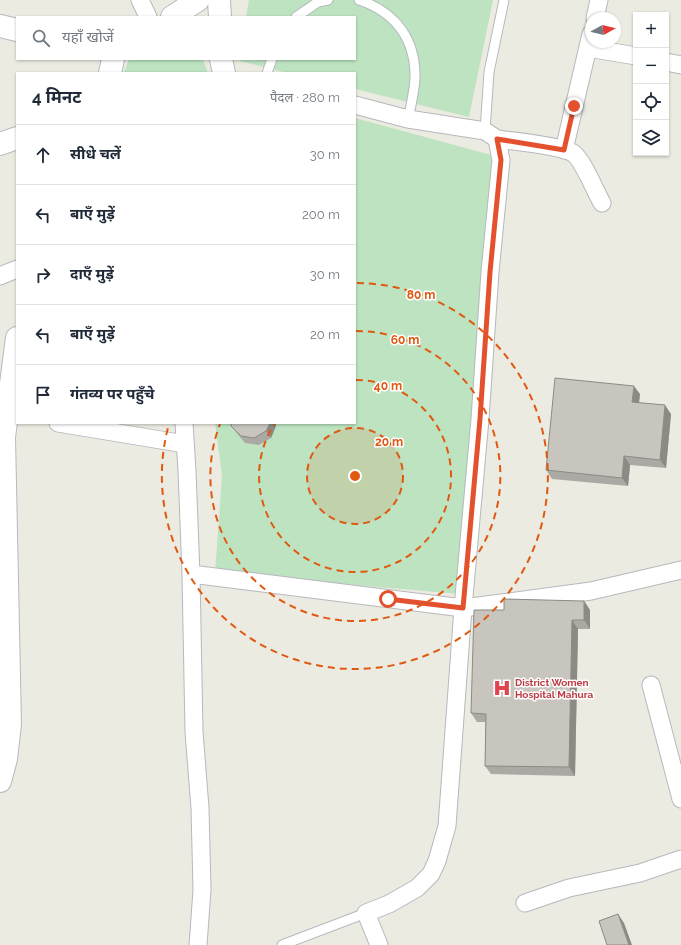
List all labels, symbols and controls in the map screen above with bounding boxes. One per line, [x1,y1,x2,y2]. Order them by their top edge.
north arrow [585,12,621,48]
map controls [633,12,669,156]
button: + [633,12,669,48]
search box [16,16,356,60]
icon: search [30,27,52,49]
text: यहाँ खोजें [62,28,114,46]
button: − [633,48,669,84]
button: locate [633,84,669,120]
text: 4 मिनट [32,87,81,107]
text: पैदल · 280 m [270,90,340,105]
route end [565,97,583,115]
button: layers [633,120,669,156]
icon: ahead [32,144,54,166]
text: सीधे चलें [70,145,121,163]
text: 30 m [310,147,340,162]
icon: left [32,204,54,226]
text: बाएँ मुड़ें [70,205,115,223]
text: 200 m [302,207,340,222]
icon: right [32,264,54,286]
text: दाएँ मुड़ें [70,265,114,283]
text: 30 m [310,267,340,282]
text: 80 m [407,288,435,302]
icon: left [32,324,54,346]
text: बाएँ मुड़ें [70,325,115,343]
text: 20 m [310,327,340,342]
text: 60 m [391,333,419,347]
text: 40 m [374,379,402,393]
icon: arrive [32,384,54,406]
text: गंतव्य पर पहुँचे [70,385,154,403]
text: 20 m [375,435,403,449]
centre of rings [348,469,362,483]
route start [379,590,397,608]
place label: District Women Hospital Mahura [515,677,594,700]
hospital icon: District Women Hospital Mahura [492,678,512,698]

